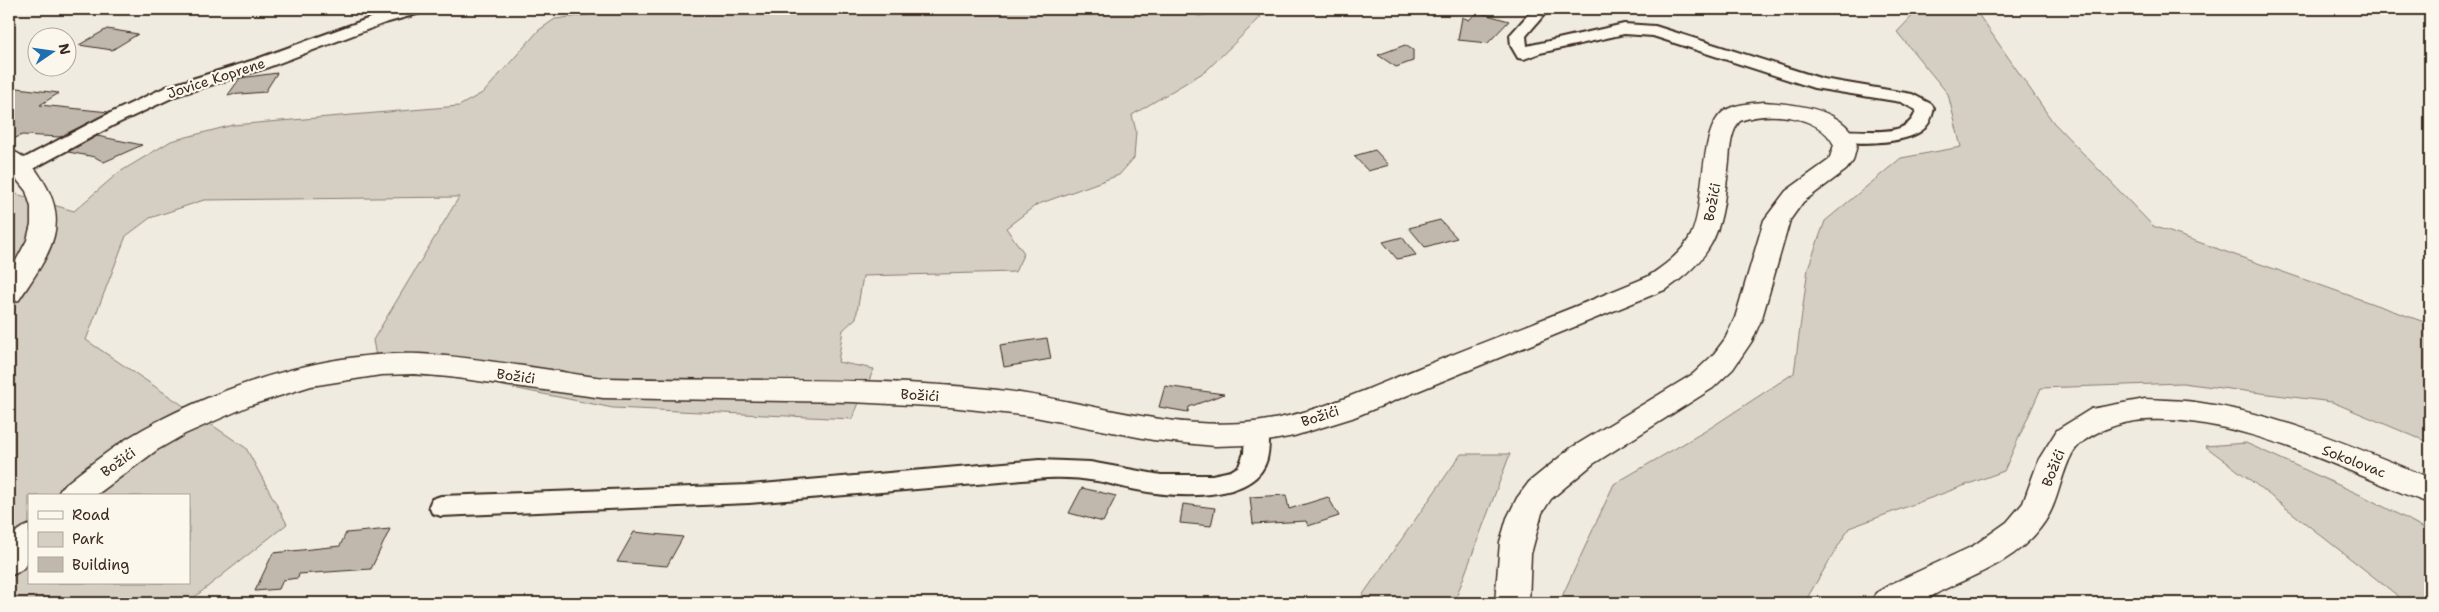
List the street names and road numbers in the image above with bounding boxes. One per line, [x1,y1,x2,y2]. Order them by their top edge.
street label: Jovice Koprene [165,54,267,102]
street label: Božići [1699,181,1725,223]
street label: Božići [496,364,536,388]
street label: Božići [900,385,940,405]
street label: Božići [1299,401,1341,431]
street label: Sokolovac [2320,441,2388,481]
street label: Božići [97,443,139,481]
street label: Božići [2037,447,2069,489]

